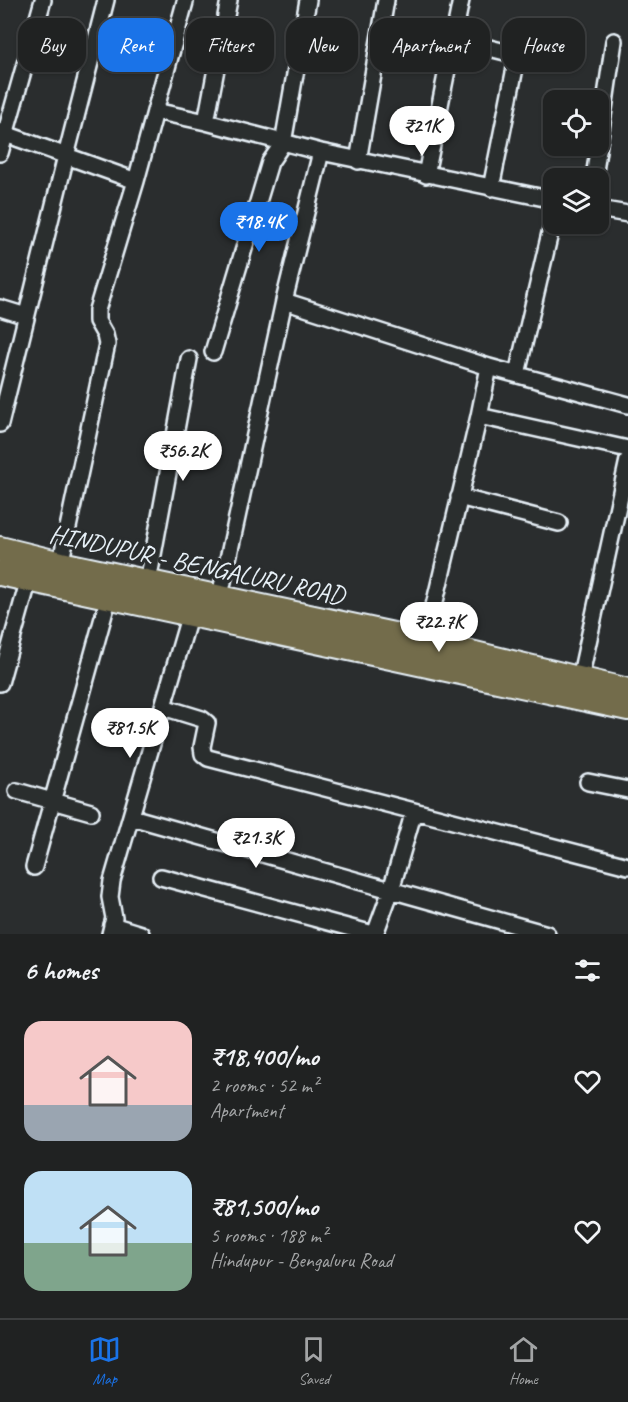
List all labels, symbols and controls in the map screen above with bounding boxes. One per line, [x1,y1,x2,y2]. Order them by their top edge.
chip: Buy [18,18,86,72]
chip: Rent [98,18,174,72]
chip: Filters [186,18,274,72]
chip: New [286,18,358,72]
chip: Apartment [370,18,490,72]
chip: House [502,18,585,72]
map controls [543,90,609,234]
button: locate [543,90,609,156]
pin: ₹21K [386,106,458,157]
text: ₹21K [403,113,441,138]
button: layers [543,168,609,234]
pin: ₹18.4K [210,202,308,253]
text: ₹18.4K [234,209,284,234]
pin: ₹56.2K [134,431,232,482]
text: ₹56.2K [158,438,208,463]
street label: HINDUPUR - BENGALURU ROAD [46,517,349,612]
pin: ₹22.7K [390,602,488,653]
text: ₹22.7K [414,609,464,634]
pin: ₹81.5K [81,708,179,759]
text: ₹81.5K [105,715,155,740]
pin: ₹21.3K [207,818,305,869]
text: ₹21.3K [231,825,281,850]
text: 6 homes [24,954,98,987]
icon: filters [571,954,604,987]
text: ₹18,400/mo [210,1040,319,1073]
icon: home [72,1045,144,1117]
icon: heart [571,1065,604,1098]
text: 2 rooms · 52 m² [210,1073,318,1098]
text: Apartment [210,1098,283,1123]
text: ₹81,500/mo [210,1190,318,1223]
icon: home [72,1195,144,1267]
icon: heart [571,1215,604,1248]
text: 5 rooms · 188 m² [210,1223,327,1248]
text: Hindupur - Bengaluru Road [210,1248,393,1273]
tab: Map [88,1333,121,1389]
tab: Saved [297,1333,330,1389]
tab: Home [507,1333,540,1389]

